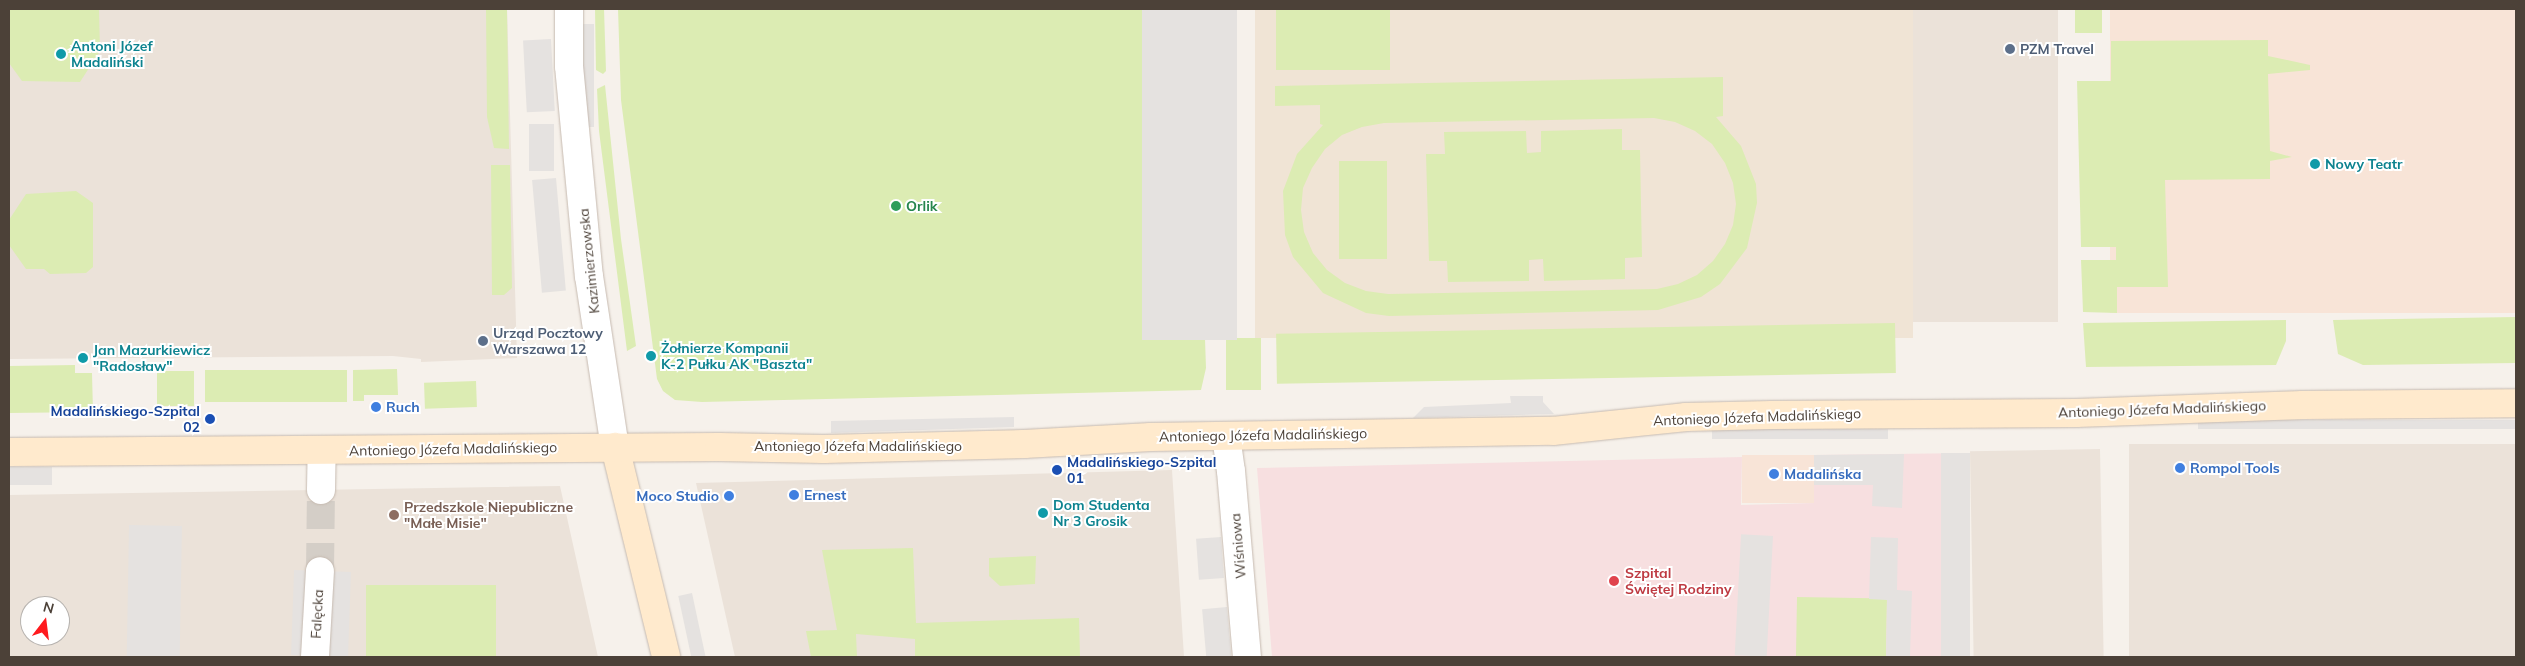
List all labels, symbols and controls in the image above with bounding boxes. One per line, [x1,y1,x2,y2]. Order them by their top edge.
place label: Antoni Józef Madaliński [71,38,153,70]
place label: PZM Travel [2020,41,2094,57]
marker: PZM Travel [2004,43,2016,55]
marker: Antoni Józef Madaliński [55,48,67,60]
place label: Nowy Teatr [2325,156,2403,172]
marker: Nowy Teatr [2309,158,2321,170]
place label: Orlik [906,198,938,214]
marker: Orlik [890,200,902,212]
street label: Kazimierzowska [575,208,603,314]
place label: Urząd Pocztowy Warszawa 12 [493,325,603,358]
marker: Urząd Pocztowy Warszawa 12 [477,335,489,347]
place label: Żołnierze Kompanii K-2 Pułku AK "Baszta" [661,340,812,372]
place label: Jan Mazurkiewicz "Radosław" [93,342,210,374]
marker: Żołnierze Kompanii K-2 Pułku AK "Baszta" [645,350,657,362]
marker: Jan Mazurkiewicz "Radosław" [77,352,89,364]
street label: Antoniego Józefa Madalińskiego [2058,397,2266,421]
place label: Ruch [386,399,420,415]
marker: Ruch [370,401,382,413]
place label: Madalińskiego-Szpital 02 [51,403,200,436]
street label: Antoniego Józefa Madalińskiego [1653,405,1861,429]
marker: Madalińskiego-Szpital 02 [204,413,216,425]
street label: Antoniego Józefa Madalińskiego [1159,425,1367,445]
street label: Antoniego Józefa Madalińskiego [754,438,962,454]
street label: Antoniego Józefa Madalińskiego [349,439,557,459]
place label: Madalińskiego-Szpital 01 [1067,454,1216,487]
place label: Rompol Tools [2190,460,2280,476]
marker: Rompol Tools [2174,462,2186,474]
marker: Madalińskiego-Szpital 01 [1051,464,1063,476]
place label: Madalińska [1784,466,1861,482]
marker: Madalińska [1768,468,1780,480]
place label: Ernest [804,487,846,503]
place label: Moco Studio [636,488,719,504]
marker: Ernest [788,489,800,501]
marker: Moco Studio [723,490,735,502]
place label: Dom Studenta Nr 3 Grosik [1053,497,1150,530]
place label: Przedszkole Niepubliczne "Małe Misie" [404,499,573,532]
marker: Dom Studenta Nr 3 Grosik [1037,507,1049,519]
marker: Przedszkole Niepubliczne "Małe Misie" [388,509,400,521]
street label: Wiśniowa [1227,513,1249,579]
place label: Szpital Świętej Rodziny [1625,565,1732,598]
marker: Szpital Świętej Rodziny [1607,574,1621,588]
street label: Falęcka [307,589,327,639]
north arrow [20,596,70,646]
text: N [41,597,56,618]

